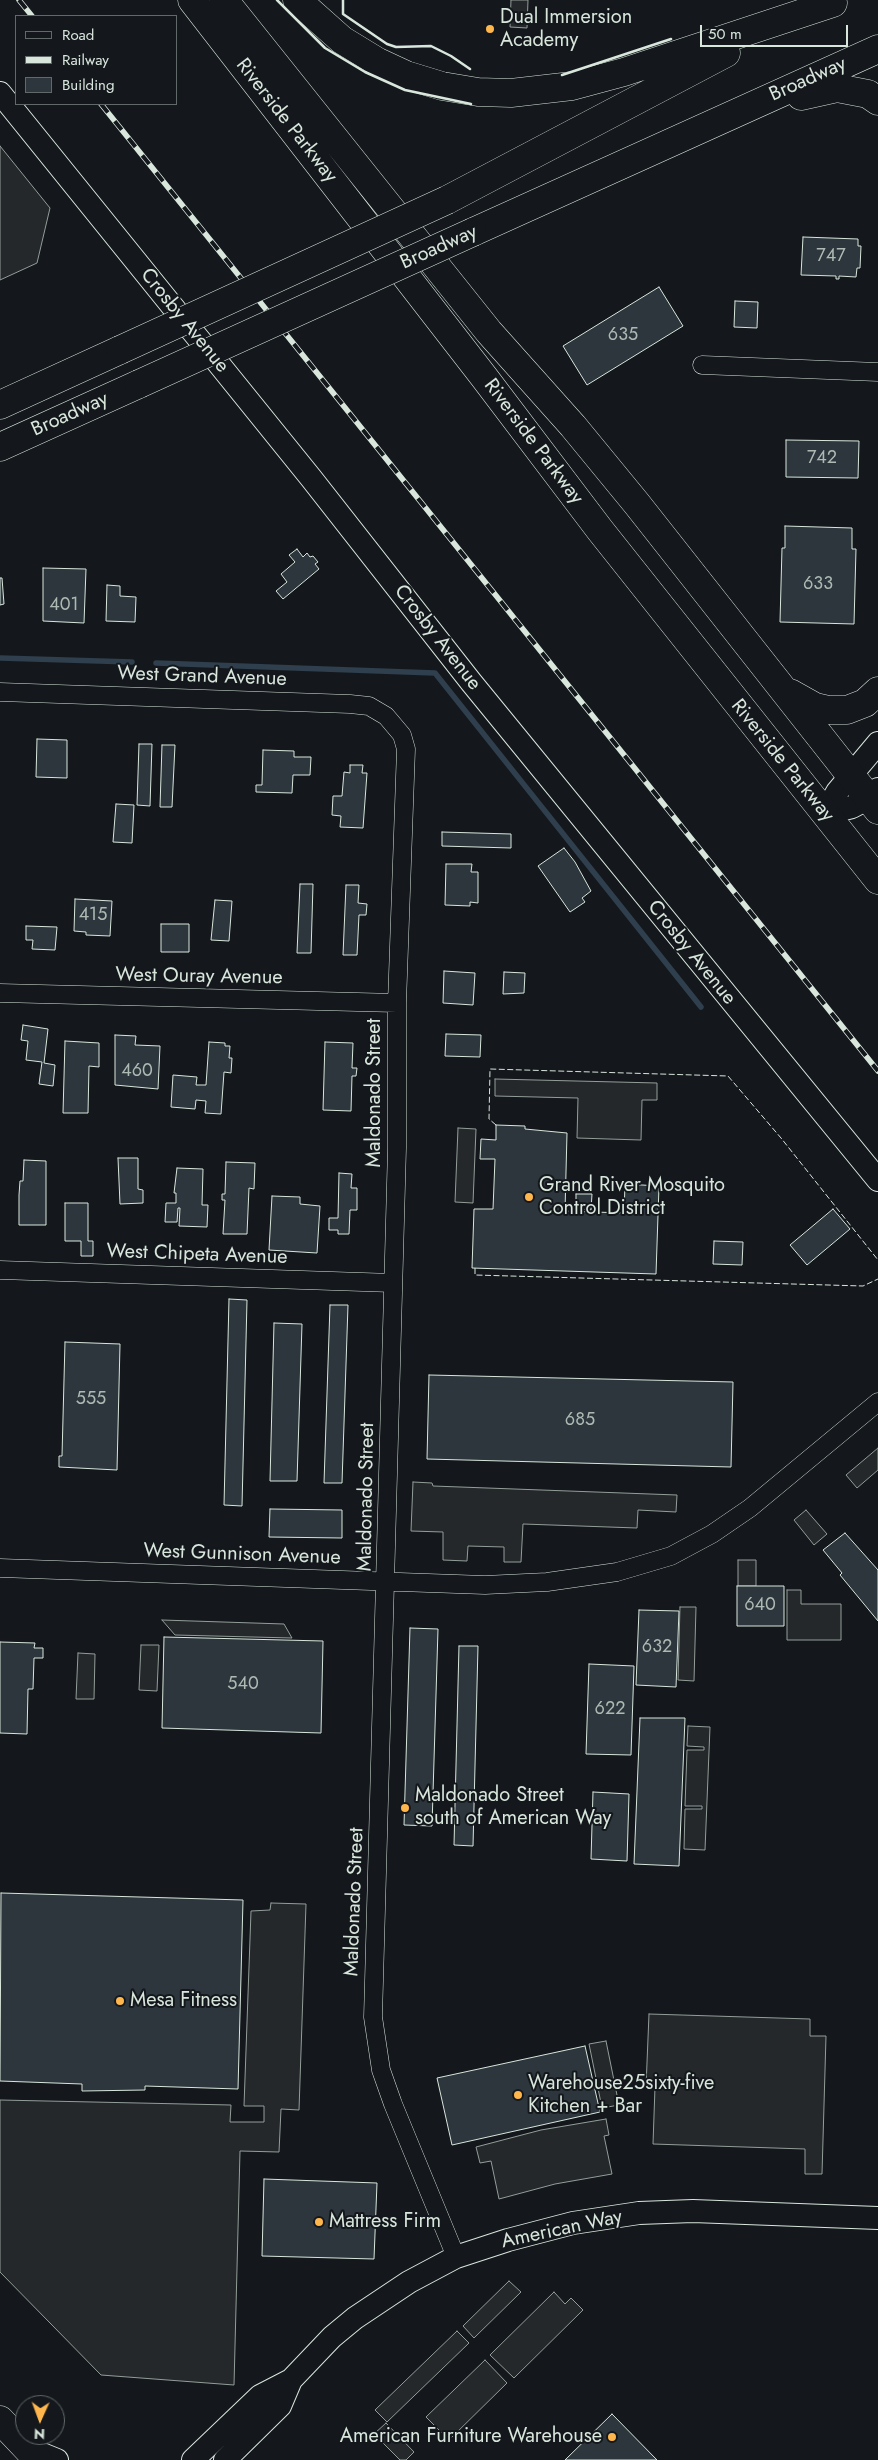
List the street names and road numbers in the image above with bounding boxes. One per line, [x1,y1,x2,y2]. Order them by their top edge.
street label: Broadway [766,52,850,108]
street label: Riverside Parkway [230,54,342,188]
street label: Broadway [397,220,481,276]
street label: Crosby Avenue [135,264,233,378]
street label: Riverside Parkway [478,375,588,509]
street label: Broadway [28,387,112,443]
street label: Crosby Avenue [388,580,486,696]
street label: West Grand Avenue [117,662,287,692]
street label: Riverside Parkway [725,695,839,827]
street label: Crosby Avenue [642,896,740,1010]
street label: West Ouray Avenue [115,964,283,990]
street label: Maldonado Street [363,1019,387,1167]
street label: West Chipeta Avenue [106,1240,288,1270]
street label: Maldonado Street [354,1422,380,1572]
street label: West Gunnison Avenue [143,1540,341,1570]
street label: Maldonado Street [340,1827,370,1977]
street label: American Way [499,2205,625,2255]

